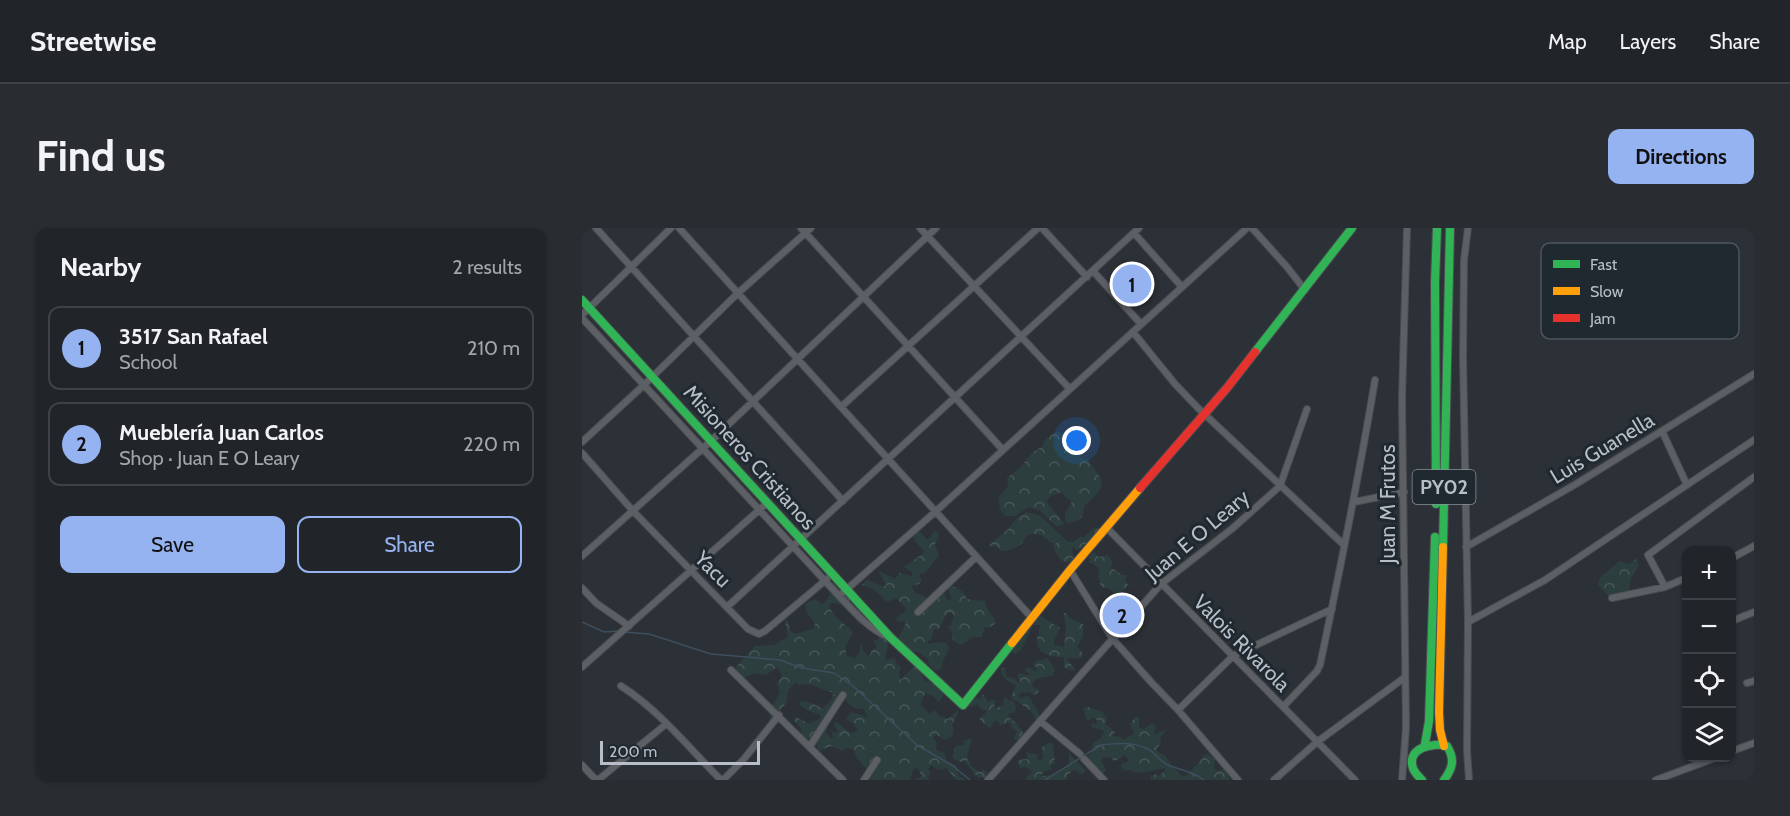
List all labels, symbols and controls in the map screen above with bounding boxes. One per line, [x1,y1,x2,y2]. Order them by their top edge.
text: Streetwise [30,24,156,58]
text: Map [1548,29,1587,54]
text: Layers [1620,29,1676,54]
text: Share [1709,29,1760,54]
button: Directions [1608,129,1754,184]
text: Find us [36,130,165,182]
legend [1541,243,1739,339]
text: Nearby [60,251,141,283]
text: 2 results [452,255,522,279]
text: Fast [1590,255,1618,274]
pin: 1 [1112,262,1152,306]
text: Slow [1590,282,1624,301]
text: Jam [1589,309,1616,328]
text: 3517 San Rafael [119,323,268,350]
text: 1 [78,336,85,360]
text: 210 m [467,336,520,360]
text: School [119,350,177,374]
street label: Misioneros Cristianos [678,380,822,535]
street label: Luis Guanella [1546,407,1658,489]
text: Mueblería Juan Carlos [119,419,324,446]
your location [1062,426,1091,455]
text: 2 [76,432,87,456]
text: 220 m [463,432,520,456]
street label: Juan M Frutos [1375,444,1400,565]
text: Shop · Juan E O Leary [119,446,300,470]
road number: PY02 [1412,470,1476,504]
street label: Juan E O Leary [1139,484,1254,586]
button: Save [60,516,285,573]
button: Share [297,516,522,573]
street label: Yacu [689,545,736,592]
map controls [1682,546,1736,762]
button: + [1682,546,1736,600]
street label: Valois Rivarola [1188,589,1296,697]
pin: 2 [1102,592,1142,638]
button: − [1682,600,1736,654]
button: locate [1682,654,1736,708]
button: layers [1682,708,1736,762]
scale bar [600,738,760,766]
text: 200 m [609,742,657,761]

